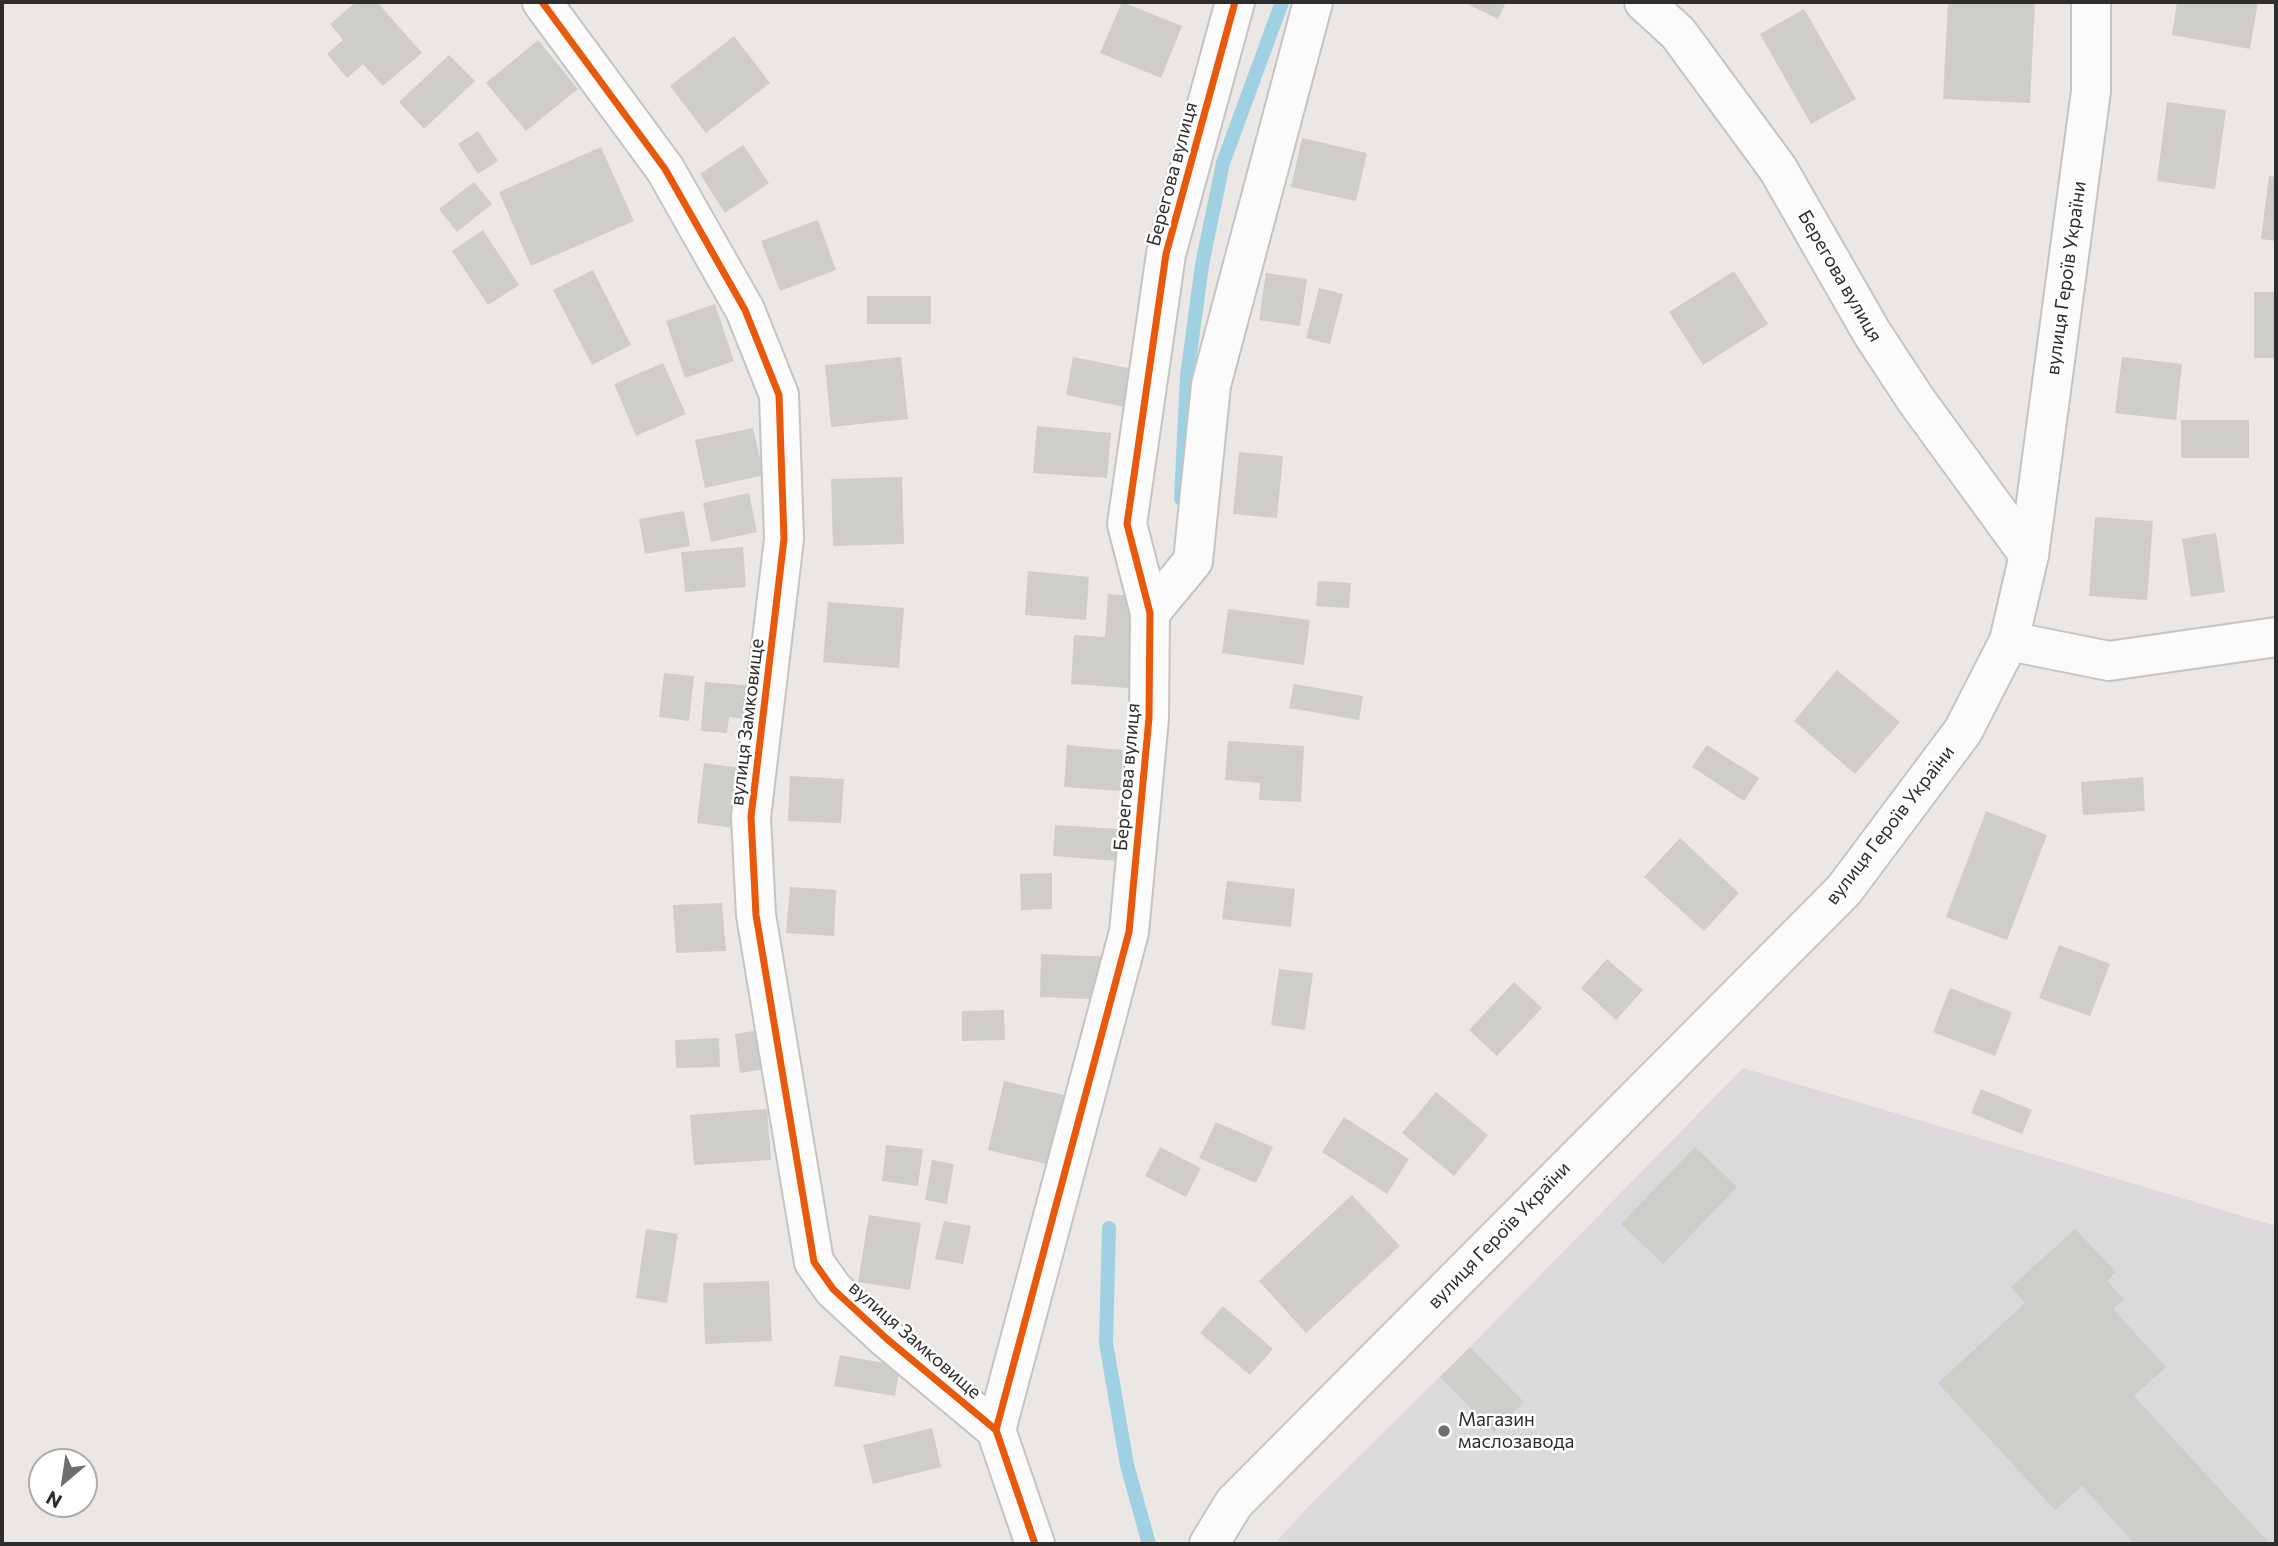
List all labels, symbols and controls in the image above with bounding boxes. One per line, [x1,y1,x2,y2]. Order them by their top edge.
street label: Берегова вулиця [1142,99,1202,249]
street label: вулиця Героїв України [2041,180,2091,376]
street label: Берегова вулиця [1793,206,1887,346]
street label: вулиця Замковище [725,637,769,807]
street label: Берегова вулиця [1109,702,1145,852]
street label: вулиця Героїв України [1821,741,1959,909]
street label: вулиця Героїв України [1423,1157,1575,1313]
street label: вулиця Замковище [844,1276,986,1404]
place label: Магазин маслозавода [1458,1409,1574,1453]
marker: Магазин маслозавода [1436,1423,1452,1439]
north arrow [28,1448,98,1518]
text: N [42,1487,65,1514]

